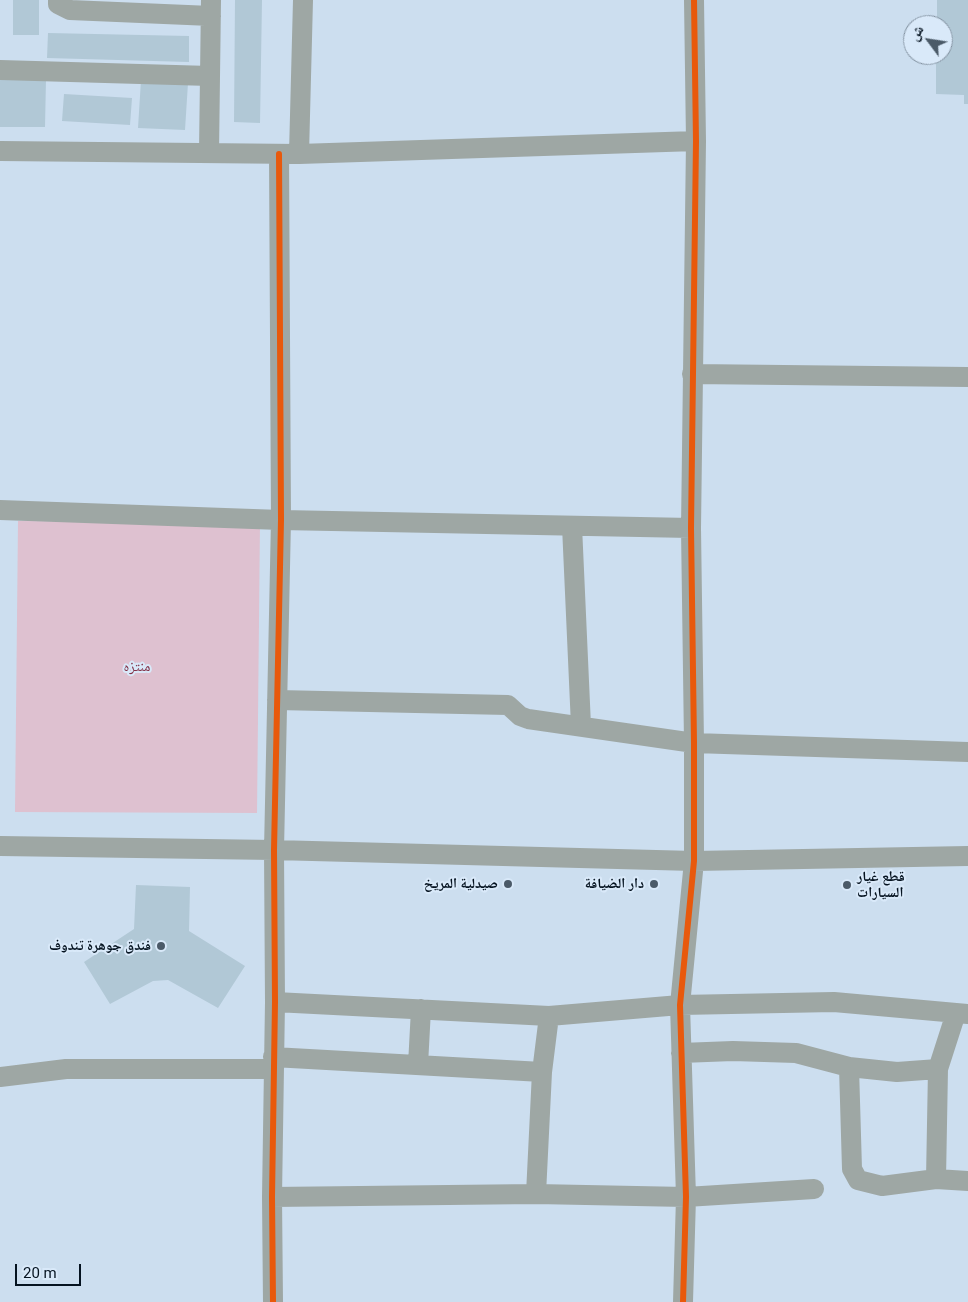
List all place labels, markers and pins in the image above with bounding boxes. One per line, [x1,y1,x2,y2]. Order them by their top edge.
place label: قطع غيار السيارات [857,869,905,902]
place label: صيدلية المريخ [424,876,498,892]
place label: دار الضيافة [585,876,644,892]
marker: صيدلية المريخ [502,878,514,890]
marker: دار الضيافة [648,878,660,890]
marker: قطع غيار السيارات [841,879,853,891]
place label: فندق جوهرة تندوف [49,938,151,954]
marker: فندق جوهرة تندوف [155,940,167,952]

